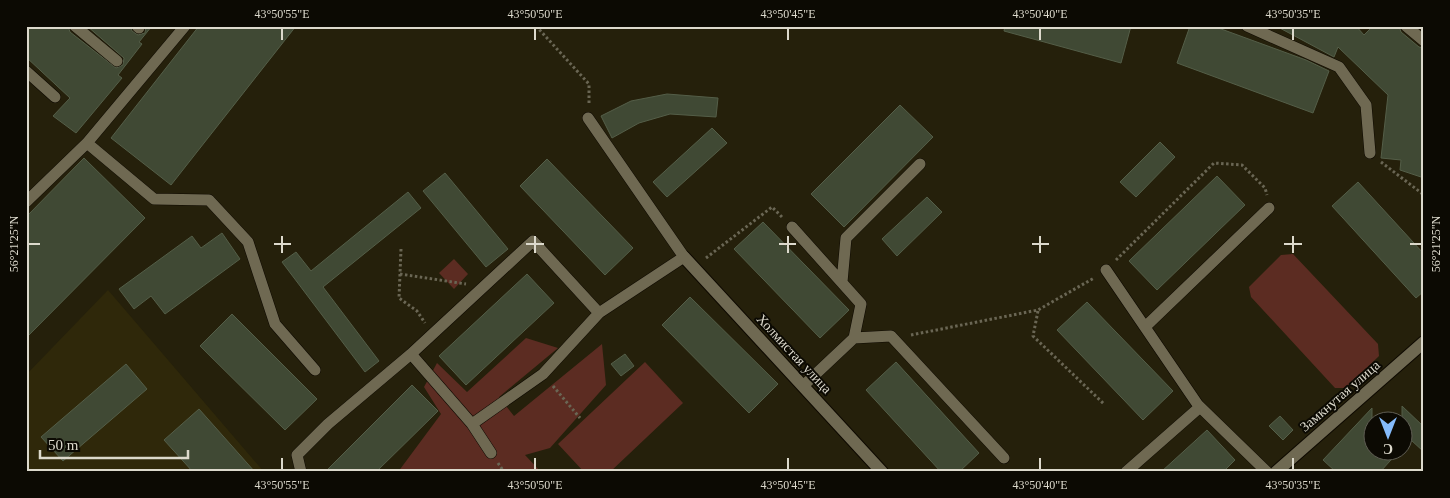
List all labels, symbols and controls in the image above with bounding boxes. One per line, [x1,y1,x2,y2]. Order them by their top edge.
text: 43°50'55"E [254,7,310,21]
text: 43°50'50"E [507,7,563,21]
text: 43°50'45"E [760,7,816,21]
text: 43°50'40"E [1012,7,1068,21]
text: 43°50'35"E [1265,7,1321,21]
text: 56°21'25"N [7,215,21,272]
text: 56°21'25"N [1429,215,1443,272]
street label: Холмистая улица [754,311,835,397]
street label: Замкнутая улица [1297,357,1383,435]
north arrow [1362,410,1412,460]
scale bar [40,428,188,460]
text: 50 m [48,437,79,453]
text: С [1383,441,1393,456]
text: 43°50'55"E [254,478,310,492]
text: 43°50'50"E [507,478,563,492]
text: 43°50'45"E [760,478,816,492]
text: 43°50'40"E [1012,478,1068,492]
text: 43°50'35"E [1265,478,1321,492]

